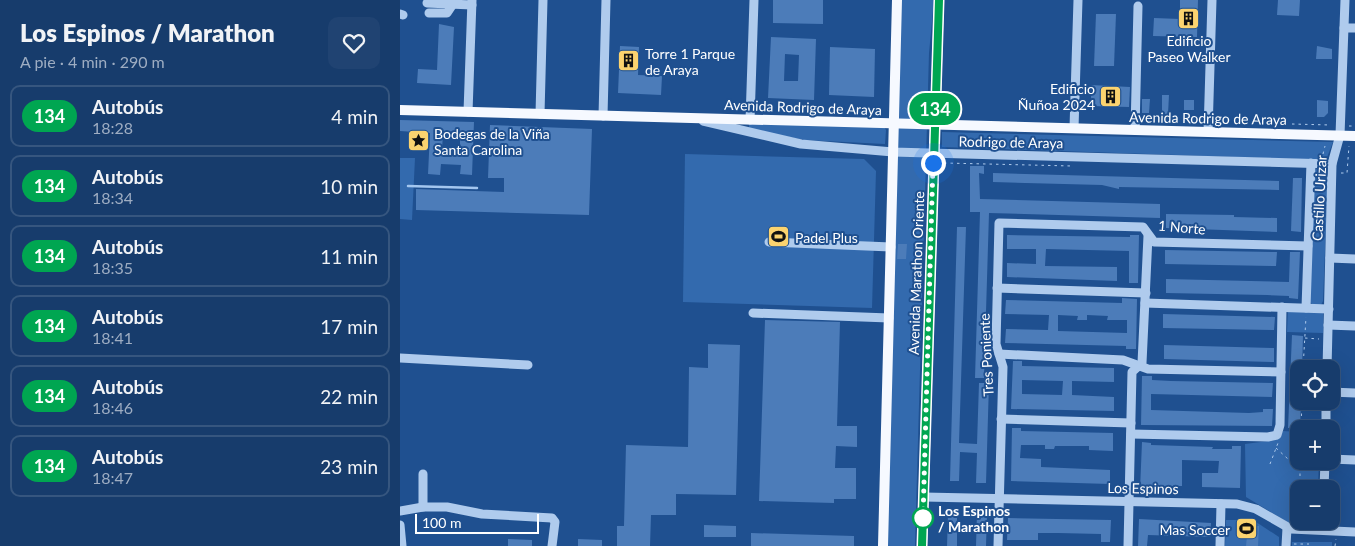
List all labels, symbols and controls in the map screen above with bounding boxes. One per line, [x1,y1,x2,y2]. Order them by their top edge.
building icon: Edificio Paseo Walker [1177,6,1201,30]
button: heart [328,17,380,69]
text: Los Espinos / Marathon [20,18,275,47]
place label: Edificio Paseo Walker [1147,32,1231,65]
place label: Torre 1 Parque de Araya [645,45,735,78]
building icon: Torre 1 Parque de Araya [617,49,641,73]
text: A pie · 4 min · 290 m [20,52,165,71]
place label: Edificio Ñuñoa 2024 [1018,80,1095,113]
building icon: Edificio Ñuñoa 2024 [1099,84,1123,108]
line badge: 134 [906,93,964,125]
text: Autobús [92,95,163,118]
street label: Avenida Rodrigo de Araya [724,96,882,118]
text: 134 [919,98,951,120]
text: 134 [34,105,65,127]
text: 4 min [331,105,378,128]
street label: Avenida Rodrigo de Araya [1129,108,1287,128]
text: 18:28 [92,118,133,137]
place label: Bodegas de la Viña Santa Carolina [434,125,550,158]
place icon: Bodegas de la Viña Santa Carolina [406,129,430,153]
street label: Rodrigo de Araya [958,133,1064,151]
your location [921,151,946,176]
street label: Castillo Urizar [1308,155,1330,241]
text: Autobús [92,165,163,188]
text: 134 [34,175,65,197]
text: 10 min [320,175,378,198]
text: 18:34 [92,188,133,207]
street label: Avenida Marathon Oriente [905,191,927,355]
street label: 1 Norte [1158,216,1206,238]
sports icon: Padel Plus [767,225,791,249]
place label: Padel Plus [795,229,858,246]
text: Autobús [92,235,163,258]
text: 134 [34,245,65,267]
text: 11 min [320,245,378,268]
text: 18:35 [92,258,133,277]
text: Autobús [92,305,163,328]
street label: Tres Poniente [975,313,997,397]
text: 134 [34,315,65,337]
text: 17 min [320,315,378,338]
text: 18:41 [92,328,133,347]
map controls [1290,360,1340,530]
button: locate [1290,360,1340,410]
text: Autobús [92,375,163,398]
text: 134 [34,385,65,407]
text: 22 min [320,385,378,408]
text: 18:46 [92,398,133,417]
button: + [1290,420,1340,470]
text: Autobús [92,445,163,468]
text: 134 [34,455,65,477]
text: 23 min [320,455,378,478]
text: 18:47 [92,468,133,487]
street label: Los Espinos [1107,479,1179,497]
button: − [1290,480,1340,530]
place label: Los Espinos / Marathon [938,502,1010,535]
marker: Los Espinos / Marathon [912,507,934,529]
scale bar [415,511,539,534]
text: 100 m [422,514,461,531]
sports icon: Mas Soccer [1234,517,1258,541]
place label: Mas Soccer [1160,521,1230,538]

